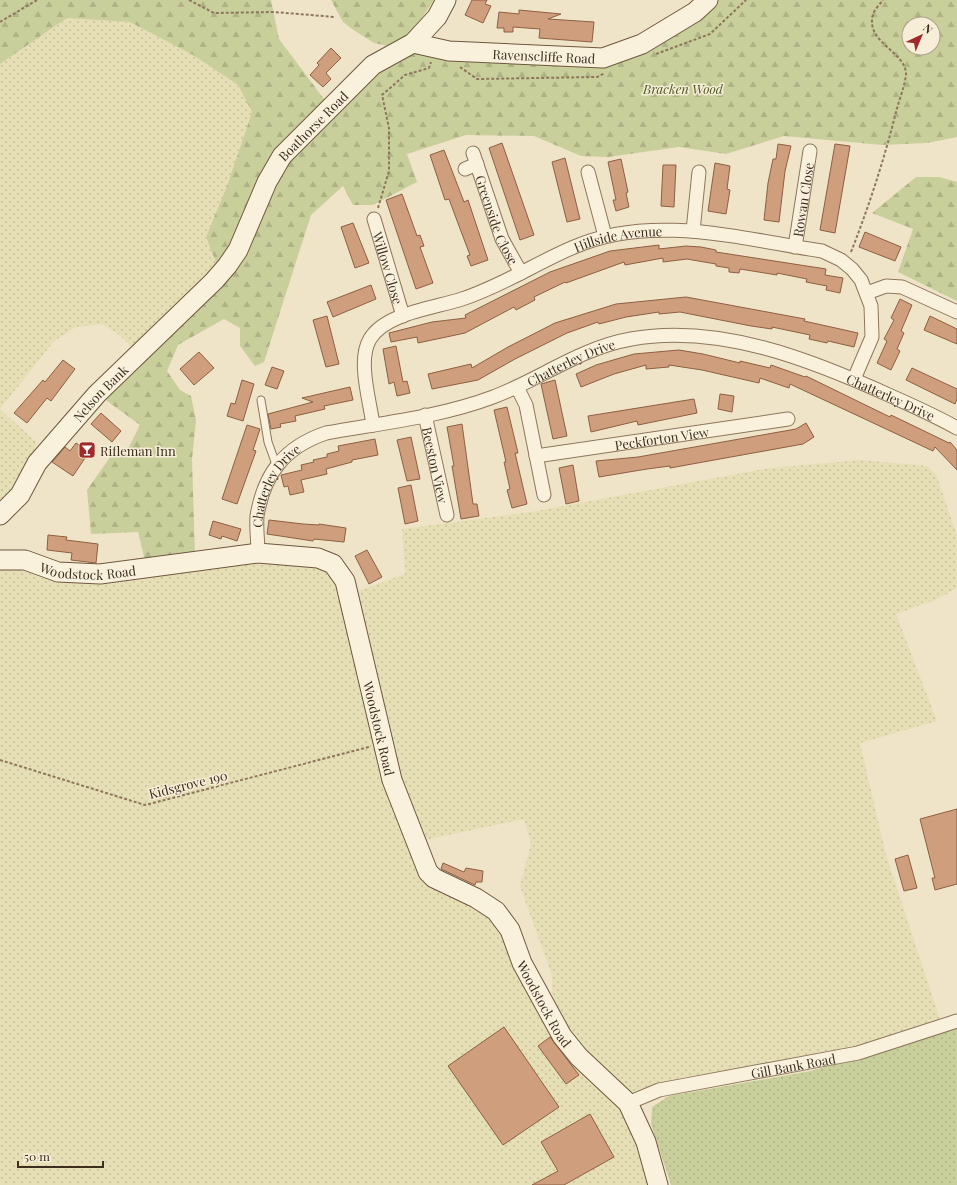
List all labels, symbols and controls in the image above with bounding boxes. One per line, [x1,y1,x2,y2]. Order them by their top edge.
north arrow [901,16,941,56]
text: N [920,20,936,37]
street label: Ravenscliffe Road [492,44,596,66]
park label: Bracken Wood [642,80,724,97]
street label: Boathorse Road [274,87,351,164]
street label: Rowan Close [788,161,817,238]
street label: Greenside Close [473,173,523,268]
street label: Hillside Avenue [571,222,663,255]
street label: Willow Close [369,229,408,306]
street label: Chatterley Drive [524,334,617,389]
street label: Nelson Bank [69,360,132,425]
street label: Chatterley Drive [844,369,938,424]
street label: Peckforton View [613,422,710,453]
street label: Beeston View [419,425,453,505]
street label: Chatterley Drive [248,439,303,528]
bar icon: Rifleman Inn [77,440,97,460]
place label: Rifleman Inn [100,442,176,459]
street label: Woodstock Road [37,557,137,583]
street label: Woodstock Road [360,678,399,778]
street label: Kidsgrove 190 [147,766,229,802]
street label: Woodstock Road [513,956,576,1051]
street label: Gill Bank Road [749,1049,837,1081]
scale bar [18,1143,103,1169]
text: 50 m [24,1148,50,1164]

